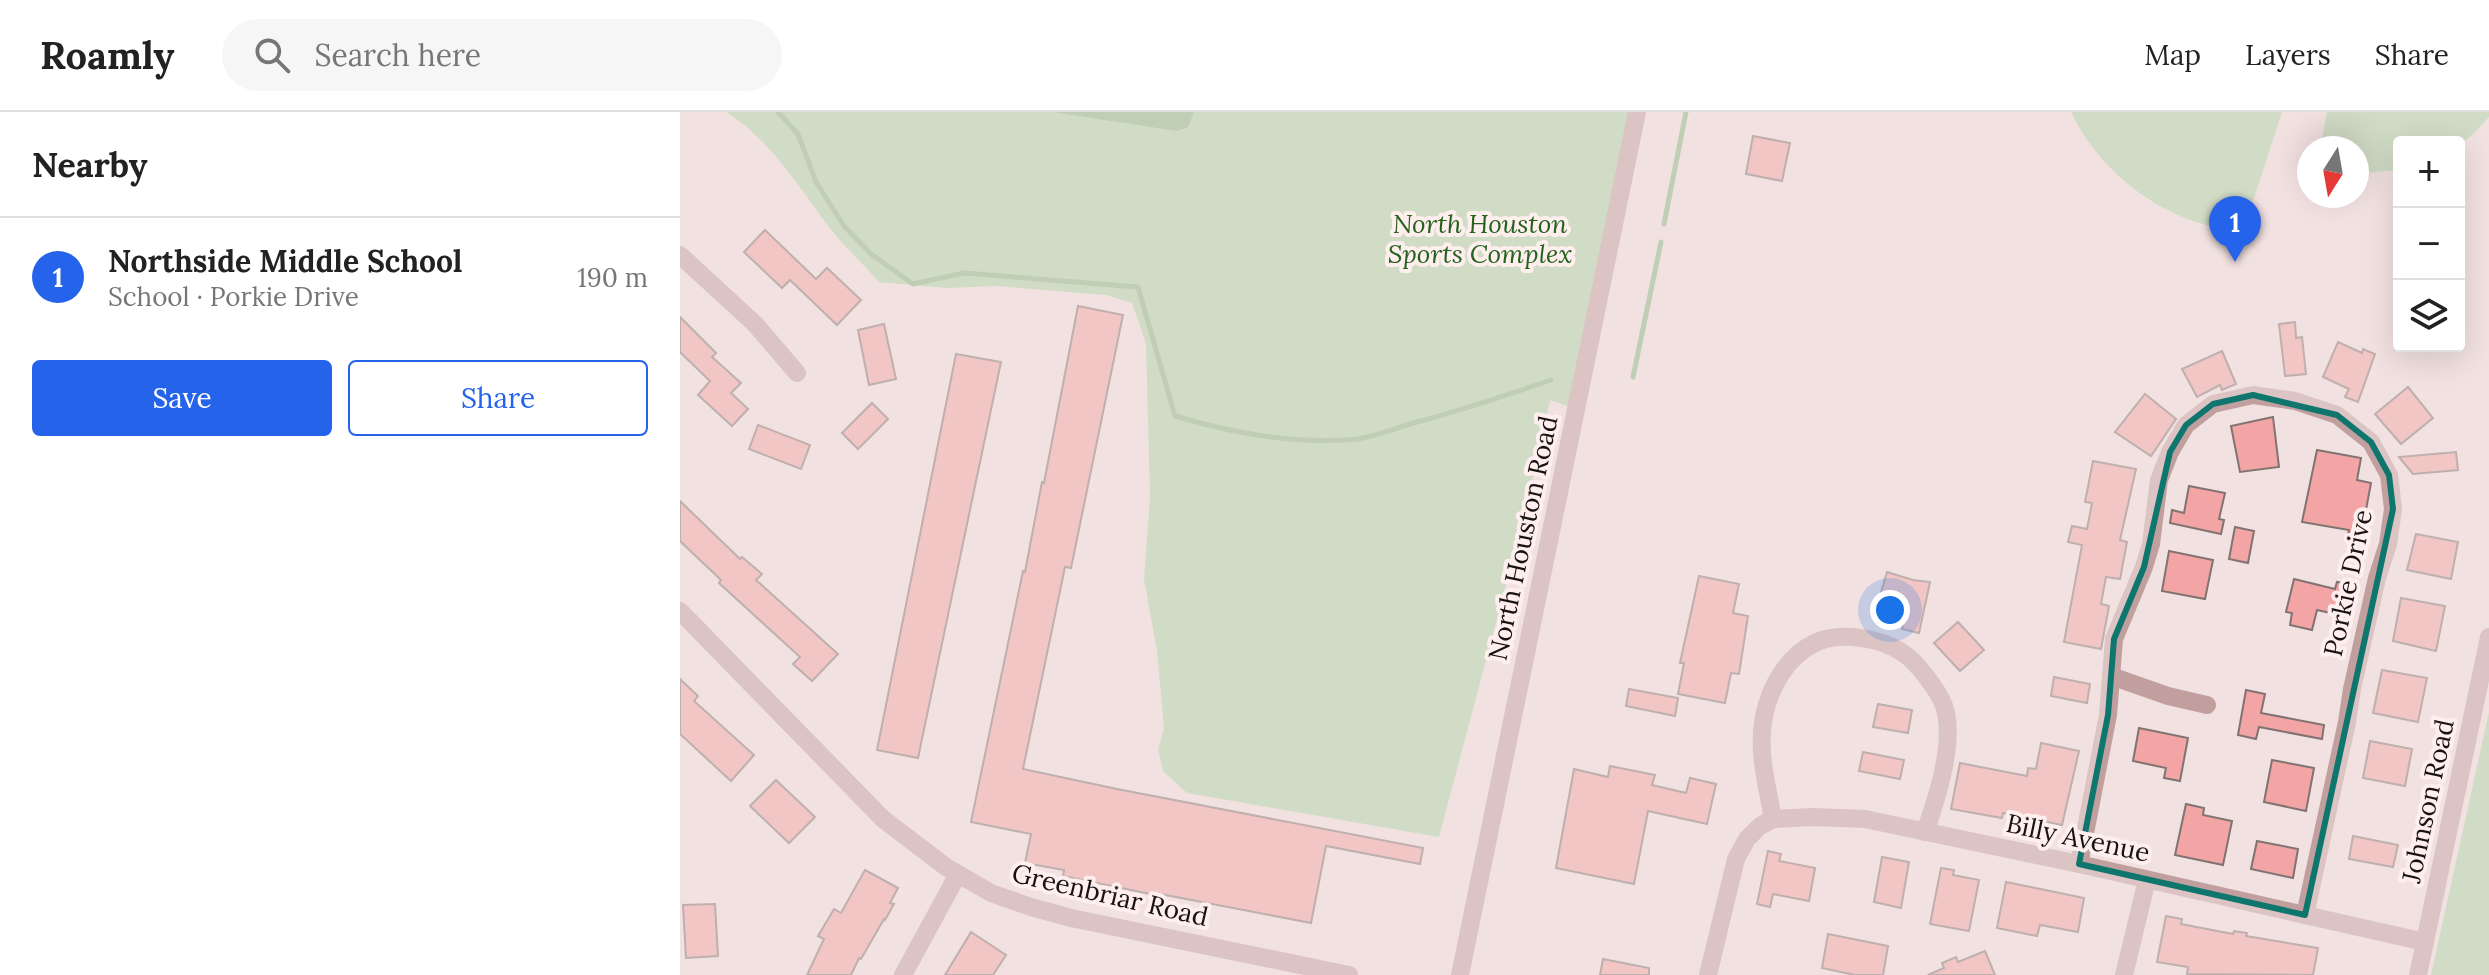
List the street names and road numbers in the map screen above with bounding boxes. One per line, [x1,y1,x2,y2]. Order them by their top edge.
street label: North Houston Road [1480,413,1565,663]
street label: Porkie Drive [2316,507,2379,659]
street label: Johnson Road [2394,716,2461,887]
street label: Billy Avenue [2003,806,2153,869]
street label: Greenbriar Road [1009,856,1211,933]

